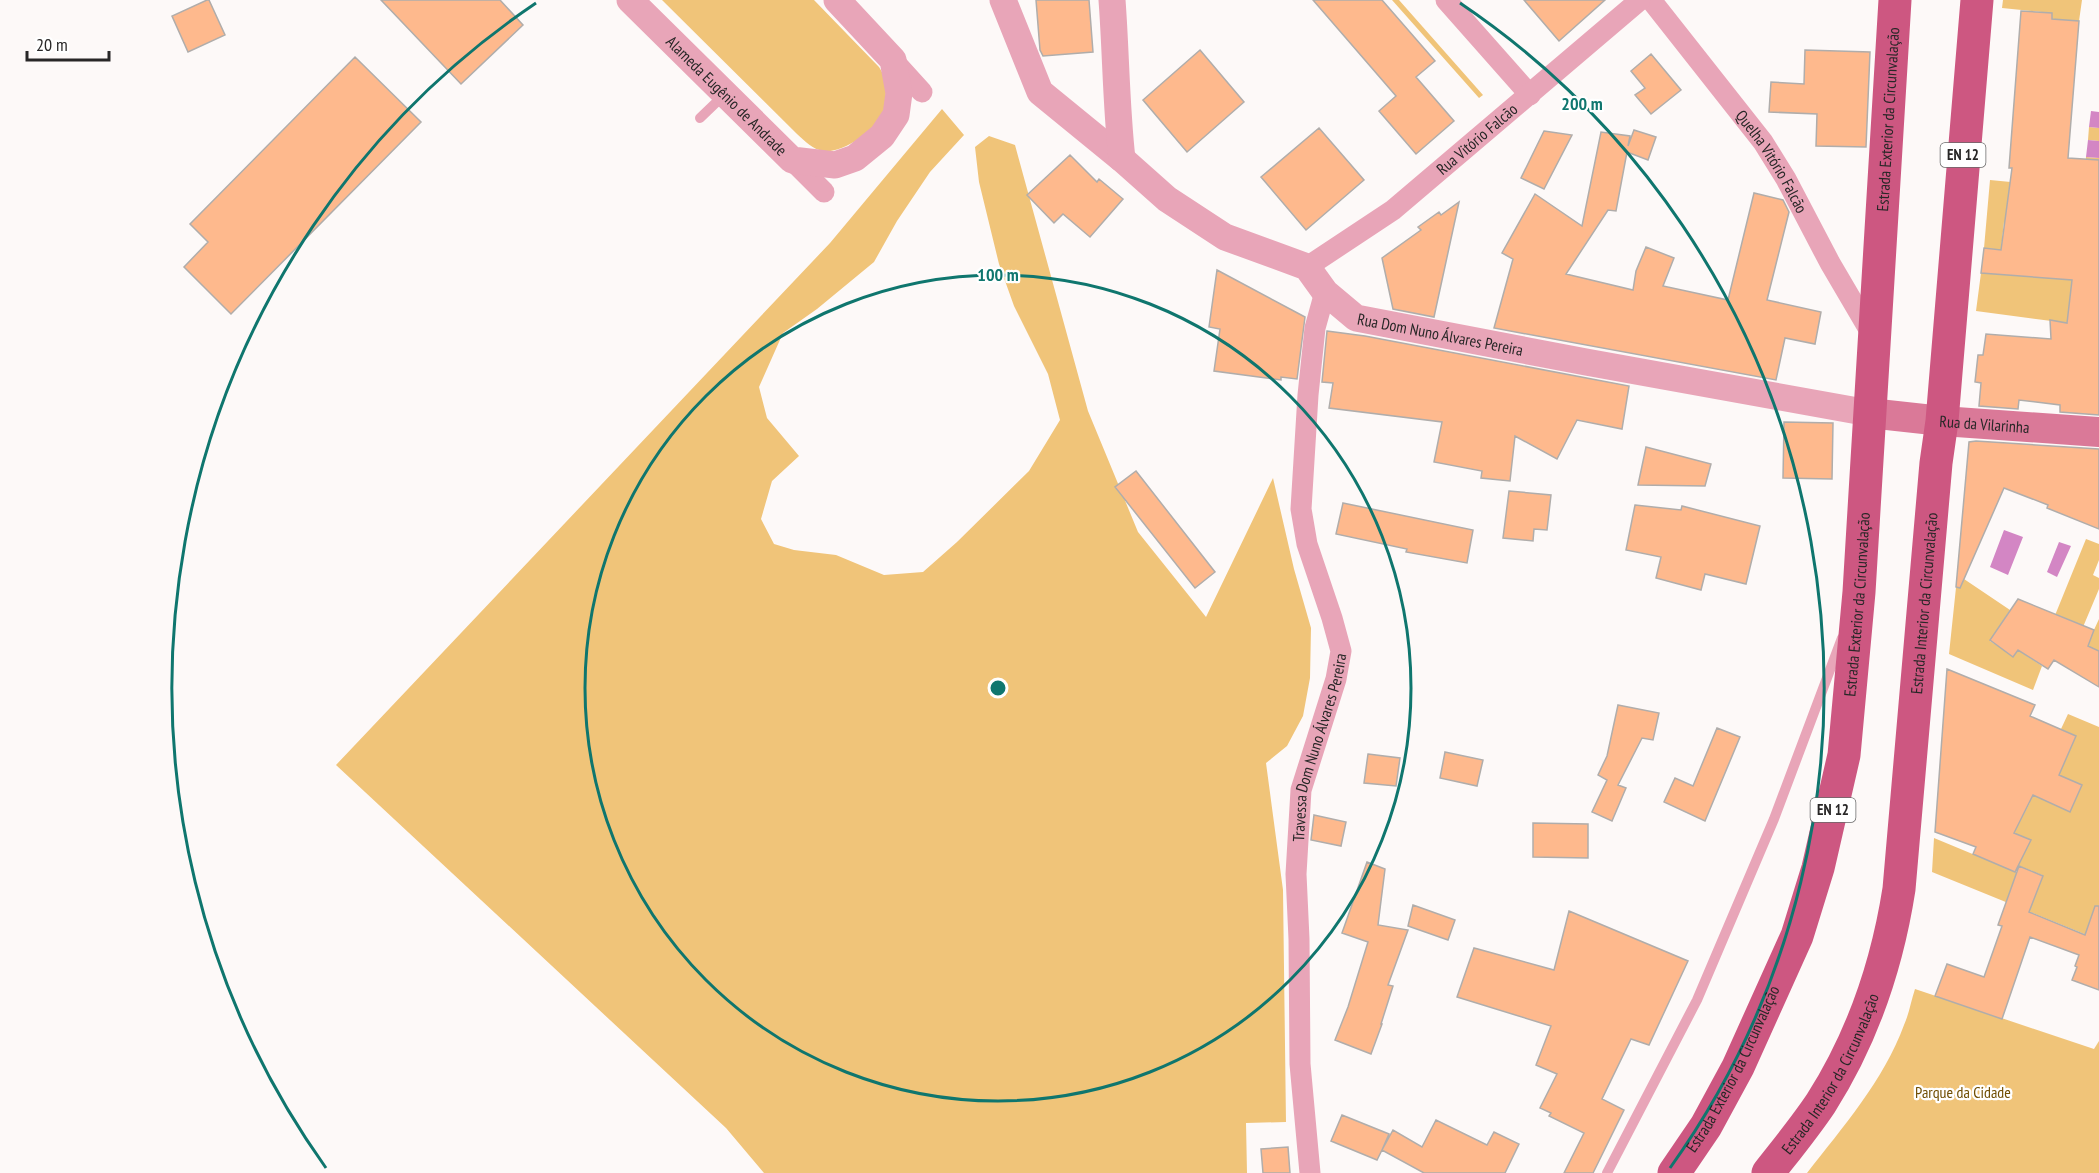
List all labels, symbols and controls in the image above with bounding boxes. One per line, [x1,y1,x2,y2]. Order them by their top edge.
scale bar [27,24,110,62]
street label: Estrada Exterior da Circunvalação [1872,27,1903,212]
street label: Alameda Eugênio de Andrade [662,31,791,160]
text: 20 m [36,33,68,56]
text: 200 m [1561,92,1603,115]
street label: Rua Vitório Falcão [1432,99,1521,179]
street label: Quelha Vitório Falcão [1732,106,1812,216]
road number: EN 12 [1940,143,1986,167]
text: 100 m [977,263,1019,286]
street label: Rua Dom Nuno Álvares Pereira [1356,308,1525,360]
street label: Rua da Vilarinha [1939,411,2030,437]
street label: Estrada Exterior da Circunvalação [1839,512,1874,697]
street label: Estrada Interior da Circunvalação [1906,512,1942,695]
street label: Travessa Dom Nuno Álvares Pereira [1288,652,1350,842]
centre of rings [988,678,1008,698]
road number: EN 12 [1810,798,1856,822]
street label: Estrada Exterior da Circunvalação [1681,982,1783,1156]
street label: Estrada Interior da Circunvalação [1777,991,1883,1158]
park label: Parque da Cidade [1915,1082,2011,1102]

